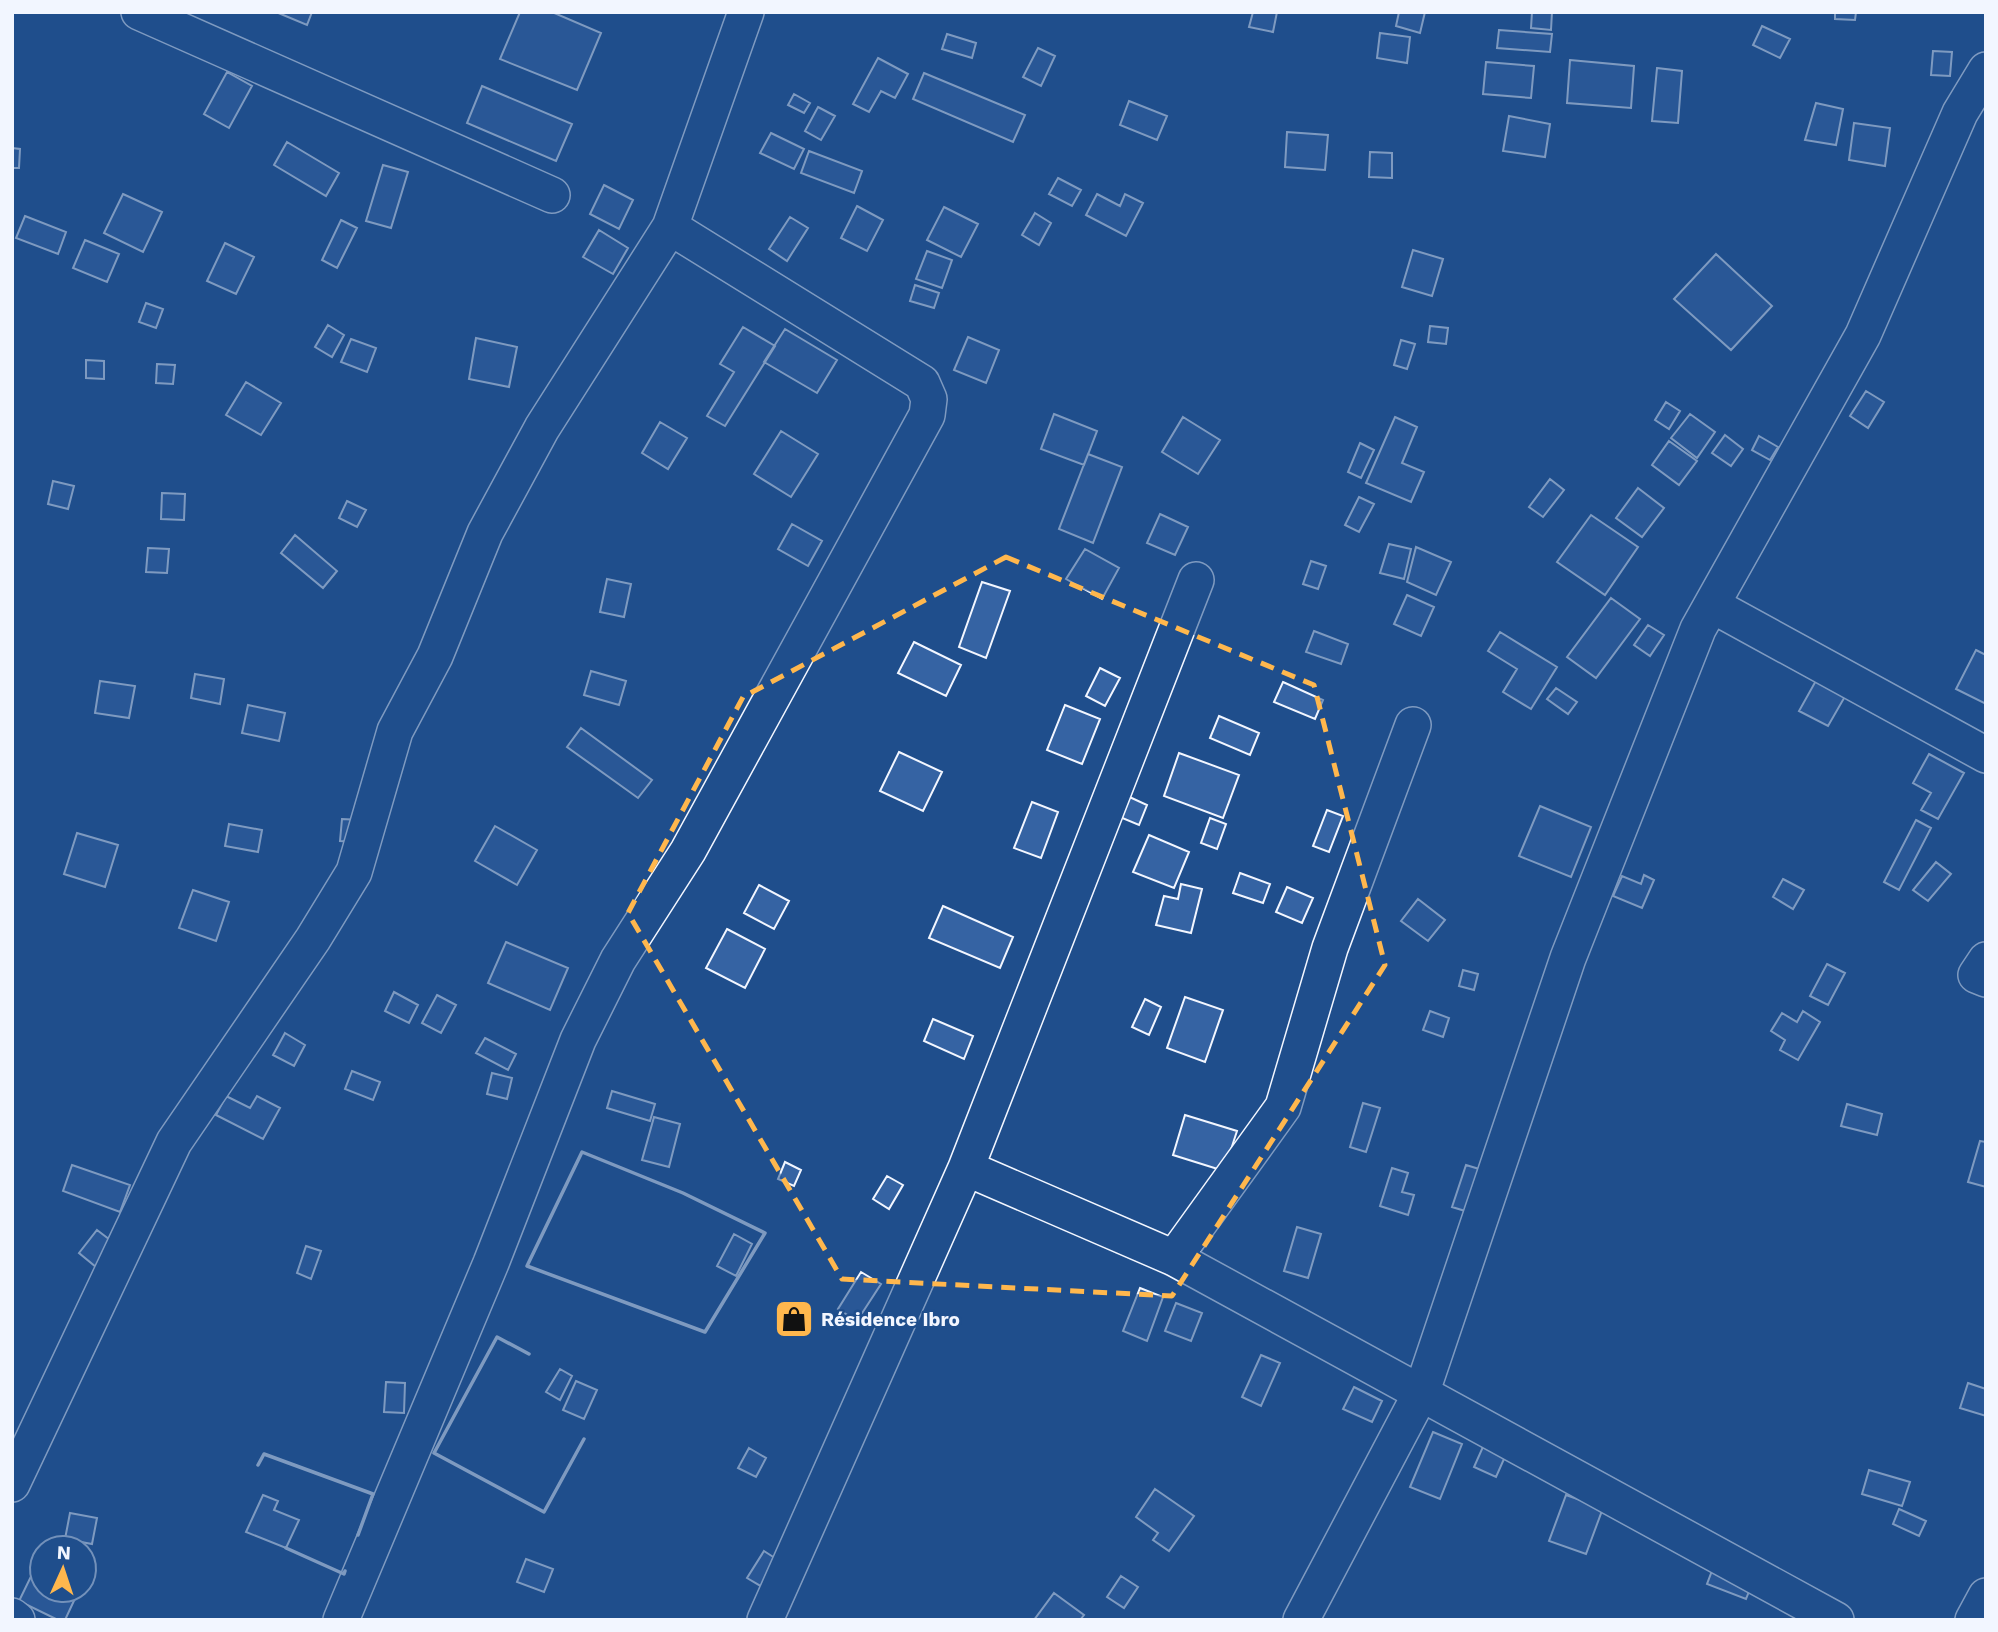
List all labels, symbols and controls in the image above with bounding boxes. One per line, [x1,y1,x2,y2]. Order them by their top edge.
shop icon: Résidence Ibro [773,1298,815,1340]
place label: Résidence Ibro [821,1308,960,1331]
north arrow [28,1534,98,1604]
text: N [56,1541,72,1564]

